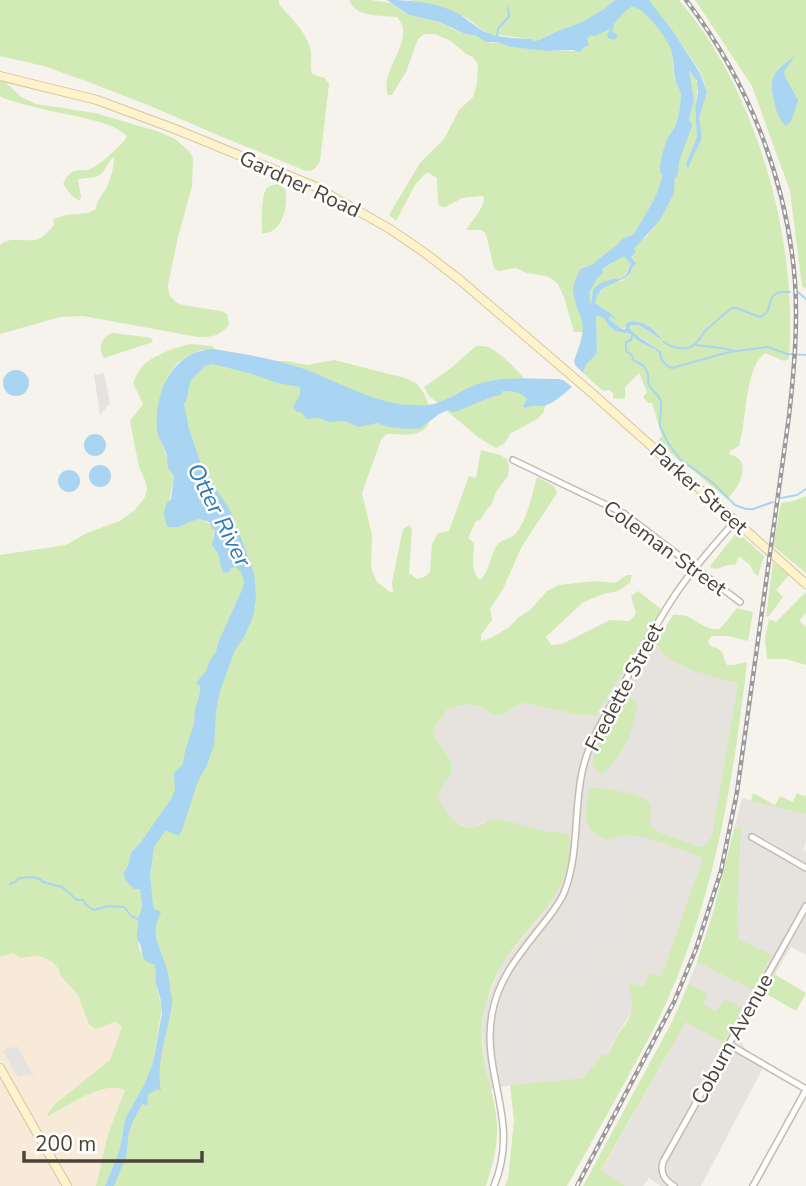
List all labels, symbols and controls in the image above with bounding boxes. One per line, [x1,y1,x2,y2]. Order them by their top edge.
street label: Gardner Road [235,144,365,224]
street label: Parker Street [644,437,755,541]
water label: Otter River [180,458,259,573]
street label: Coleman Street [598,494,733,603]
street label: Fredette Street [578,617,670,756]
street label: Coburn Avenue [685,969,779,1109]
scale bar [24,1120,203,1164]
text: 200 m [35,1130,96,1158]

